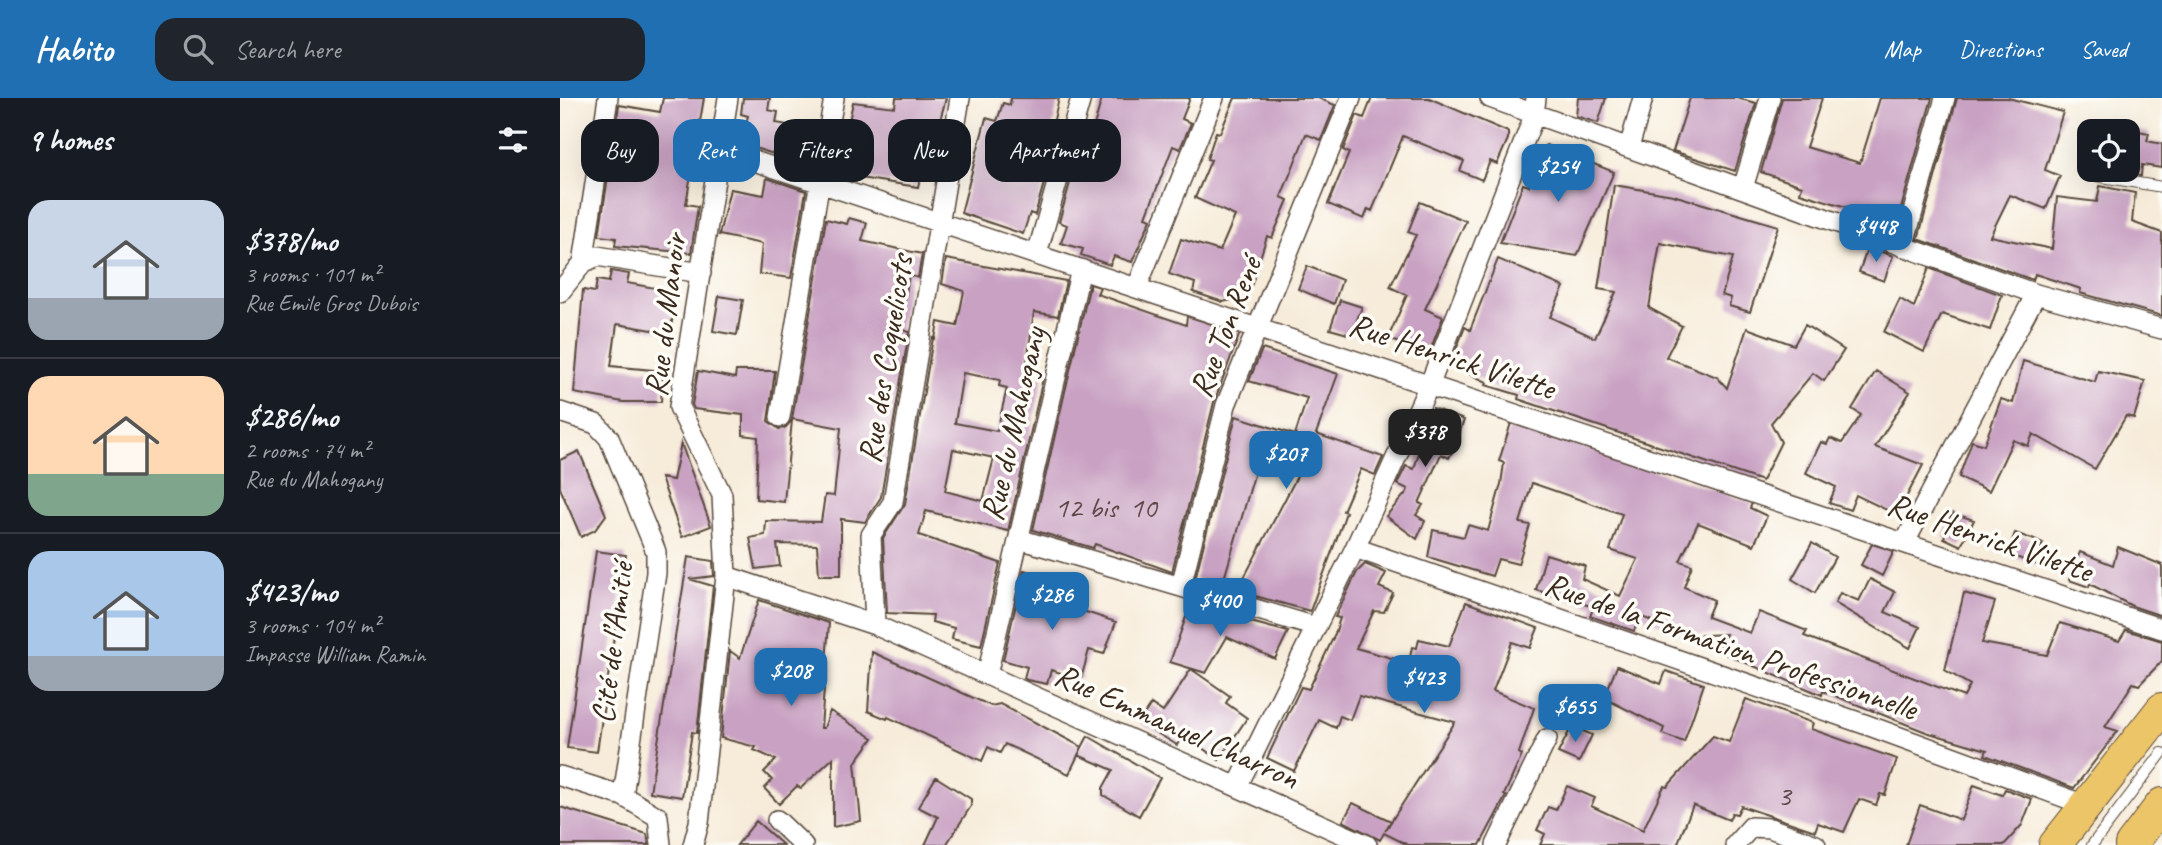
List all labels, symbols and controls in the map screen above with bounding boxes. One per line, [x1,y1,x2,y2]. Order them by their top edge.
search box [155,18,645,81]
text: Habito [35,28,113,70]
icon: search [179,30,217,68]
text: Search here [235,33,341,66]
text: Map [1884,34,1921,64]
text: Directions [1959,34,2042,64]
text: Saved [2080,34,2127,64]
chip: Buy [581,119,659,182]
chip: Rent [673,119,760,182]
chip: Filters [774,119,874,182]
chip: New [888,119,971,182]
chip: Apartment [985,119,1121,182]
map controls [2077,119,2140,182]
button: locate [2077,119,2140,182]
text: 9 homes [28,121,112,159]
icon: filters [494,121,532,159]
pin: $254 [1517,144,1599,204]
text: $254 [1537,152,1579,181]
pin: $448 [1835,204,1917,264]
text: $448 [1855,212,1897,241]
text: $378/mo [245,222,337,260]
icon: home [84,228,168,312]
street label: Rue du Manoir [634,228,696,399]
street label: Rue Ton René [1179,246,1273,403]
street label: Rue des Coquelicots [848,249,923,466]
text: 3 rooms · 101 m² [245,260,380,289]
text: Rue Emile Gros Dubois [245,289,418,318]
street label: Rue Henrick Vilette [1344,303,1562,410]
street label: Rue du Mahogany [970,321,1056,525]
text: $286/mo [245,398,338,436]
icon: home [84,404,168,488]
pin: $378 [1384,410,1466,469]
text: $378 [1404,417,1446,446]
pin: $207 [1245,432,1327,491]
text: 2 rooms · 74 m² [245,436,369,465]
text: $207 [1265,439,1307,468]
text: Rue du Mahogany [245,465,382,494]
street label: Rue Henrick Vilette [1882,482,2100,592]
house number: 12 bis [1054,488,1120,526]
house number: 10 [1130,488,1159,526]
street label: Cité de l’Amitié [581,555,643,726]
street label: Rue de la Formation Professionnelle [1539,563,1925,730]
text: $423/mo [245,573,337,611]
pin: $286 [1011,573,1093,632]
pin: $400 [1179,578,1261,638]
icon: home [84,579,168,663]
text: $286 [1031,580,1073,609]
text: $400 [1199,586,1241,615]
text: 3 rooms · 104 m² [245,611,380,640]
text: Impasse William Ramin [245,640,425,669]
pin: $208 [750,648,832,708]
street label: Rue Emmanuel Charron [1048,653,1306,799]
text: $208 [770,656,812,685]
pin: $423 [1383,656,1465,715]
text: $423 [1403,663,1445,692]
pin: $655 [1534,684,1616,744]
text: $655 [1554,692,1596,721]
house number: 3 [1777,776,1793,814]

